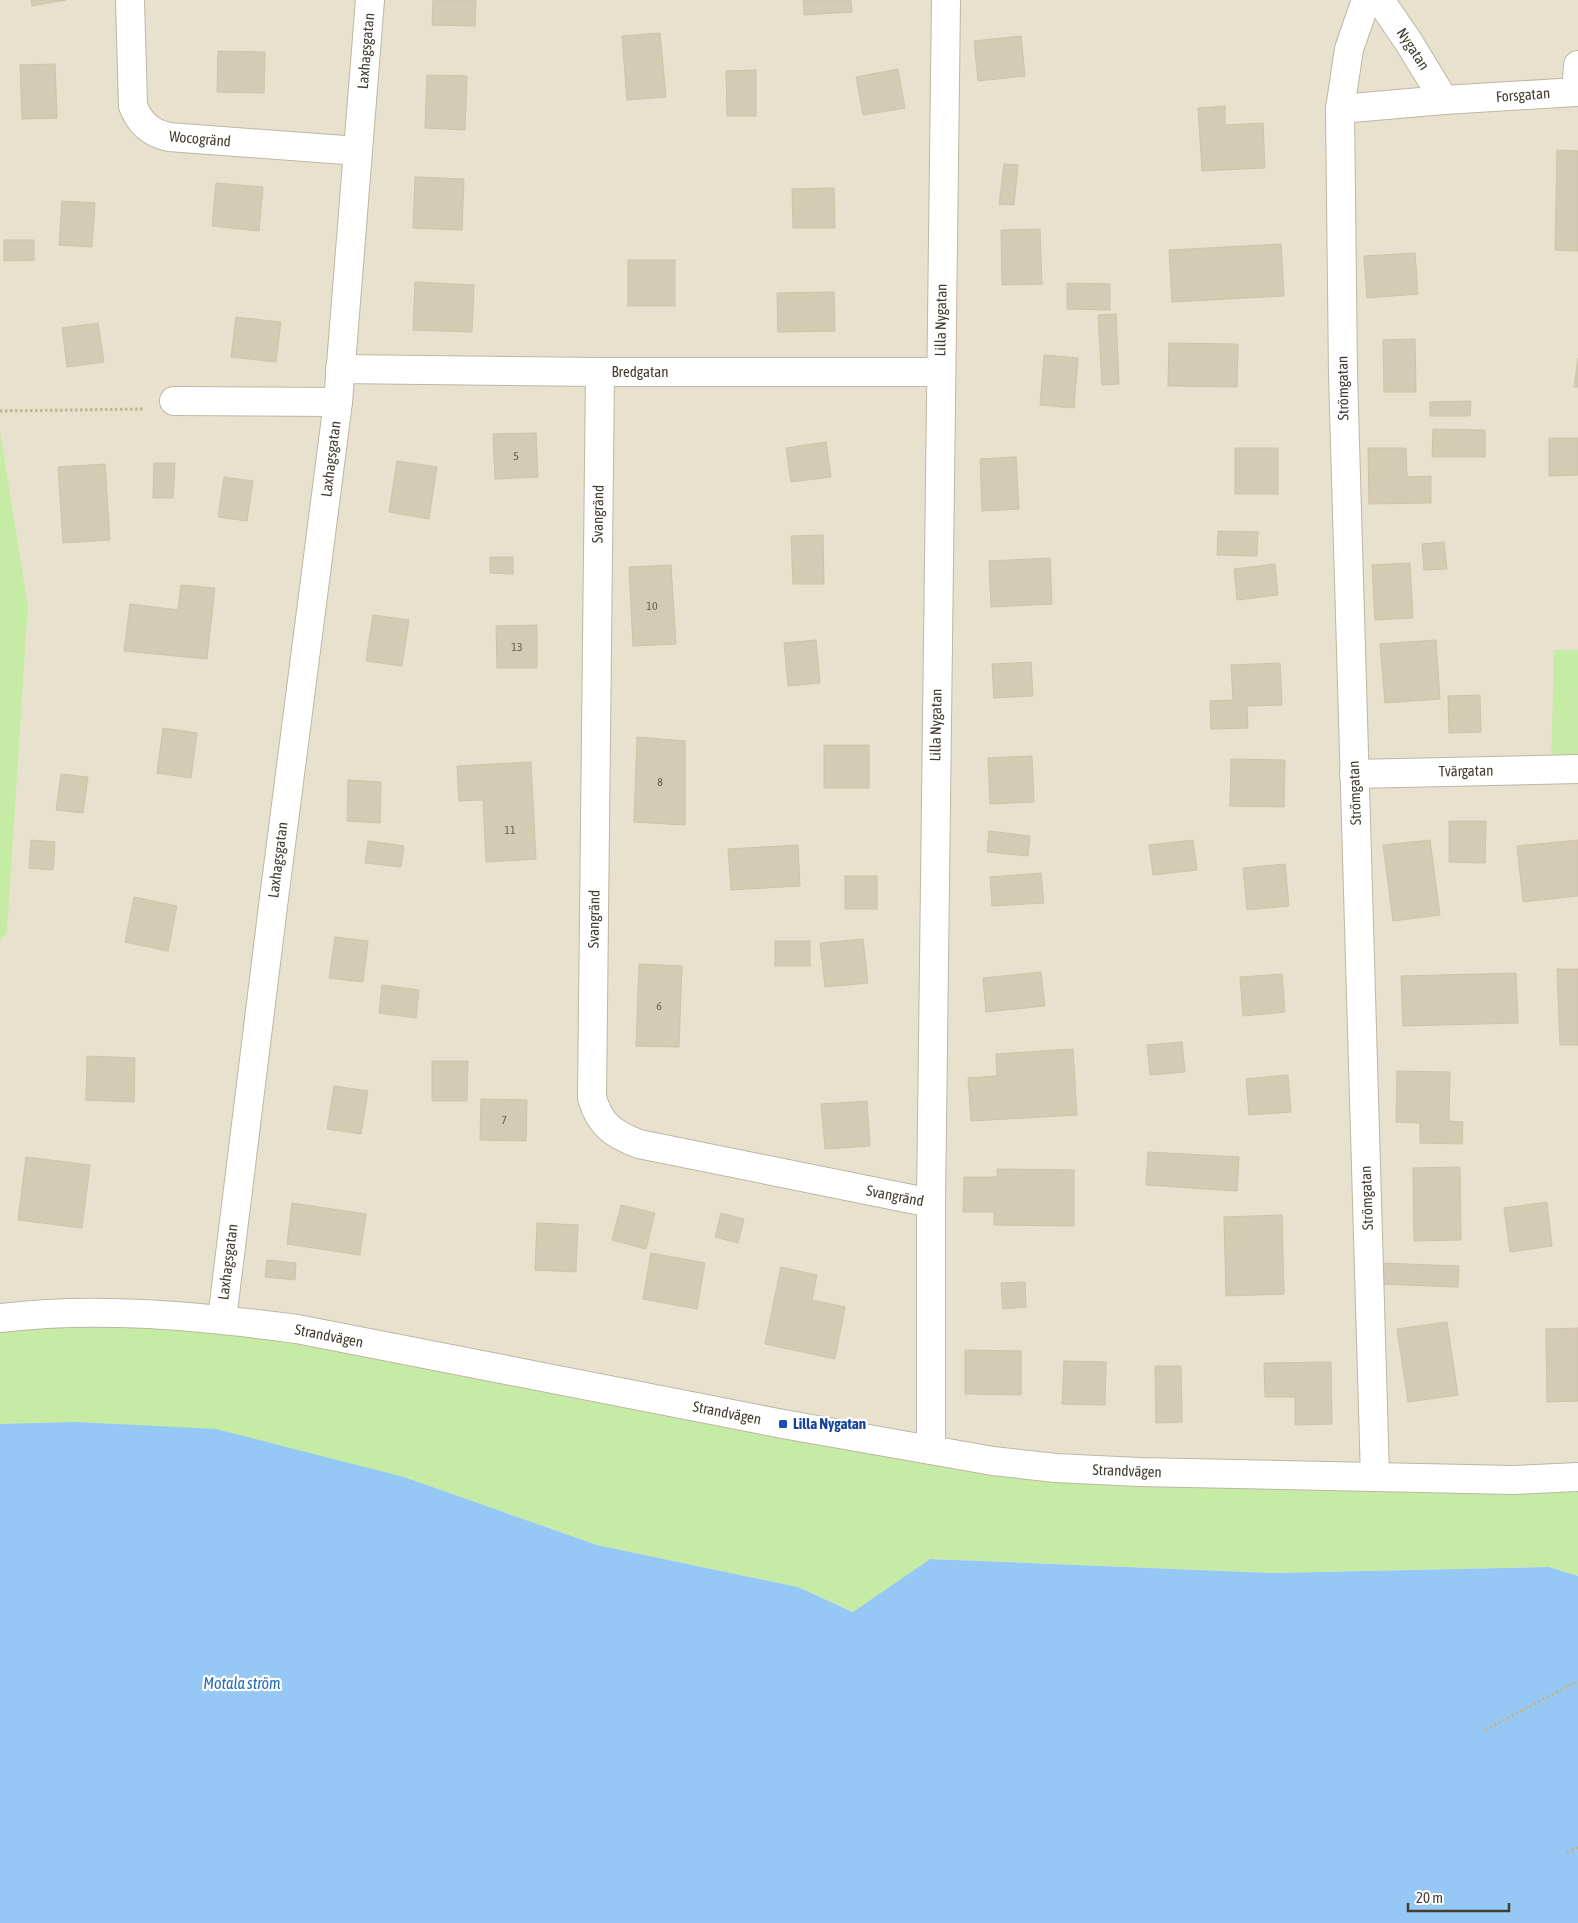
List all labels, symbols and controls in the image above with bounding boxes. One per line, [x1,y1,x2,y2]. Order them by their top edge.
street label: Laxhagsgatan [354,12,377,90]
street label: Nygatan [1394,25,1433,73]
street label: Forsgatan [1495,84,1551,105]
street label: Wocogränd [168,127,232,150]
street label: Lilla Nygatan [931,283,950,357]
street label: Strömgatan [1333,356,1352,420]
street label: Bredgatan [611,363,669,380]
street label: Laxhagsgatan [317,420,344,498]
house number: 5 [513,449,519,463]
street label: Svangränd [588,485,607,543]
house number: 10 [646,599,658,613]
house number: 13 [511,640,523,654]
street label: Lilla Nygatan [926,688,945,762]
street label: Strömgatan [1345,760,1364,826]
street label: Tvärgatan [1439,762,1493,779]
house number: 8 [657,775,663,789]
street label: Laxhagsgatan [264,821,291,899]
house number: 11 [504,823,516,837]
street label: Svangränd [584,890,603,948]
house number: 6 [656,999,662,1013]
house number: 7 [501,1113,507,1127]
street label: Strömgatan [1357,1165,1376,1231]
street label: Svangränd [865,1182,925,1209]
street label: Laxhagsgatan [214,1223,241,1301]
street label: Strandvägen [293,1321,365,1350]
street label: Strandvägen [691,1398,763,1427]
place label: Lilla Nygatan [793,1415,866,1432]
marker: Lilla Nygatan [777,1418,789,1430]
street label: Strandvägen [1092,1461,1162,1480]
water label: Motala ström [203,1674,281,1692]
scale bar [1408,1880,1509,1912]
text: 20 m [1416,1889,1443,1906]

